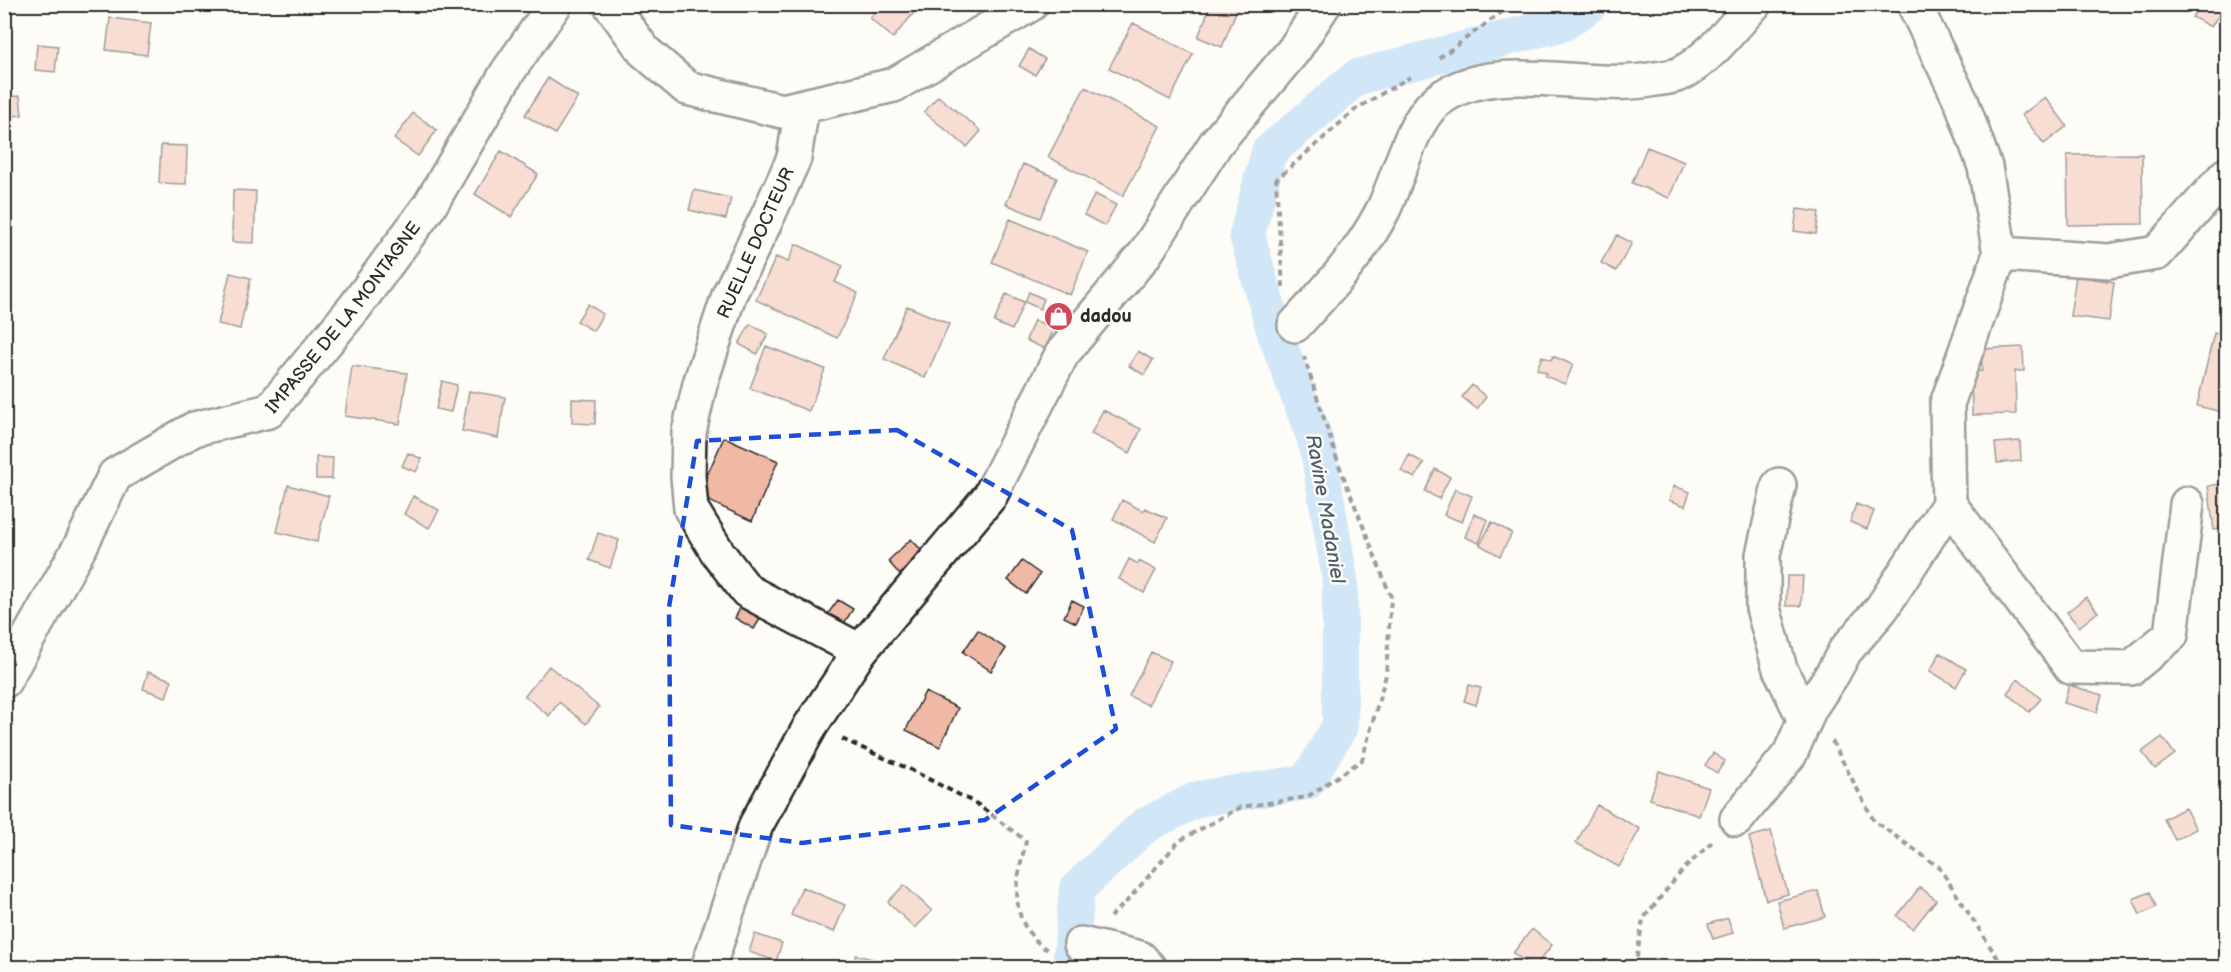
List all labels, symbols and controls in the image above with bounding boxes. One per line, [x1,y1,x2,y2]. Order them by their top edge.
street label: RUELLE DOCTEUR [713,164,799,322]
street label: IMPASSE DE LA MONTAGNE [261,217,425,417]
shop icon: dadou [1043,300,1075,332]
place label: dadou [1080,306,1132,327]
water label: Ravine Madaniel [1300,433,1350,587]

